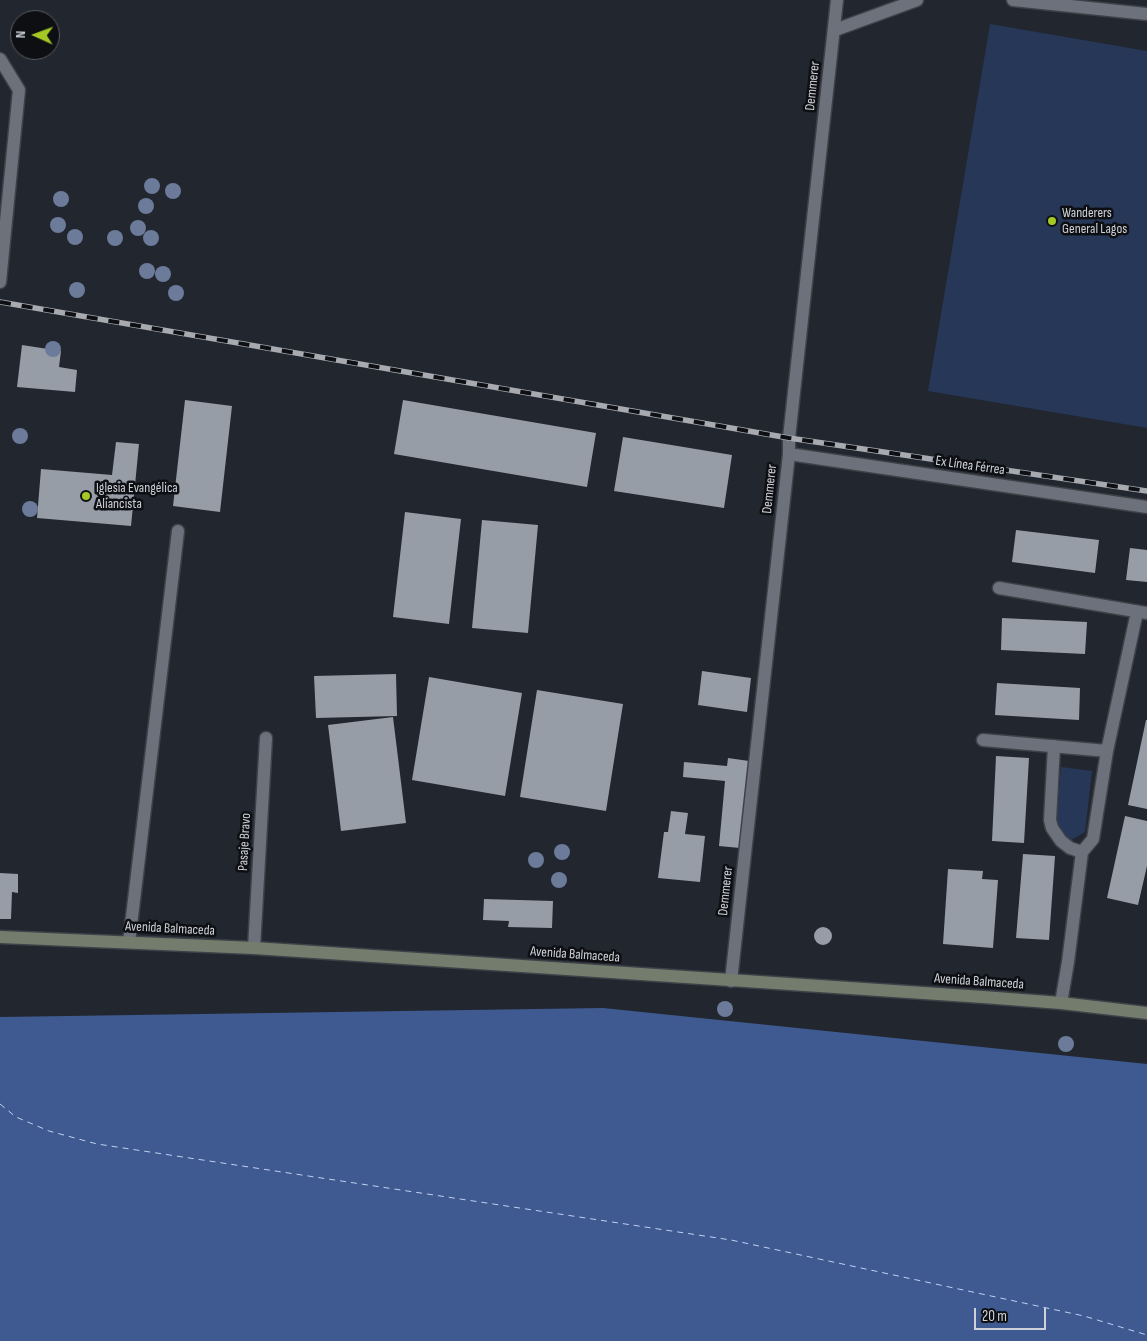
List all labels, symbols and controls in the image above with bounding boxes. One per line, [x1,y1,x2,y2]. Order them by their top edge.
north arrow [10,10,60,60]
text: N [12,30,29,39]
street label: Demmerer [802,60,824,112]
place label: Wanderers General Lagos [1062,205,1127,238]
marker: Wanderers General Lagos [1046,215,1058,227]
street label: Ex Línea Férrea [934,453,1006,479]
street label: Demmerer [759,463,781,515]
place label: Iglesia Evangélica Aliancista [96,480,178,512]
marker: Iglesia Evangélica Aliancista [80,490,92,502]
street label: Pasaje Bravo [235,812,255,872]
street label: Demmerer [715,865,737,917]
street label: Avenida Balmaceda [125,918,215,940]
street label: Avenida Balmaceda [530,943,620,967]
street label: Avenida Balmaceda [934,970,1024,994]
scale bar [977,1298,1050,1330]
text: 20 m [982,1307,1007,1326]

